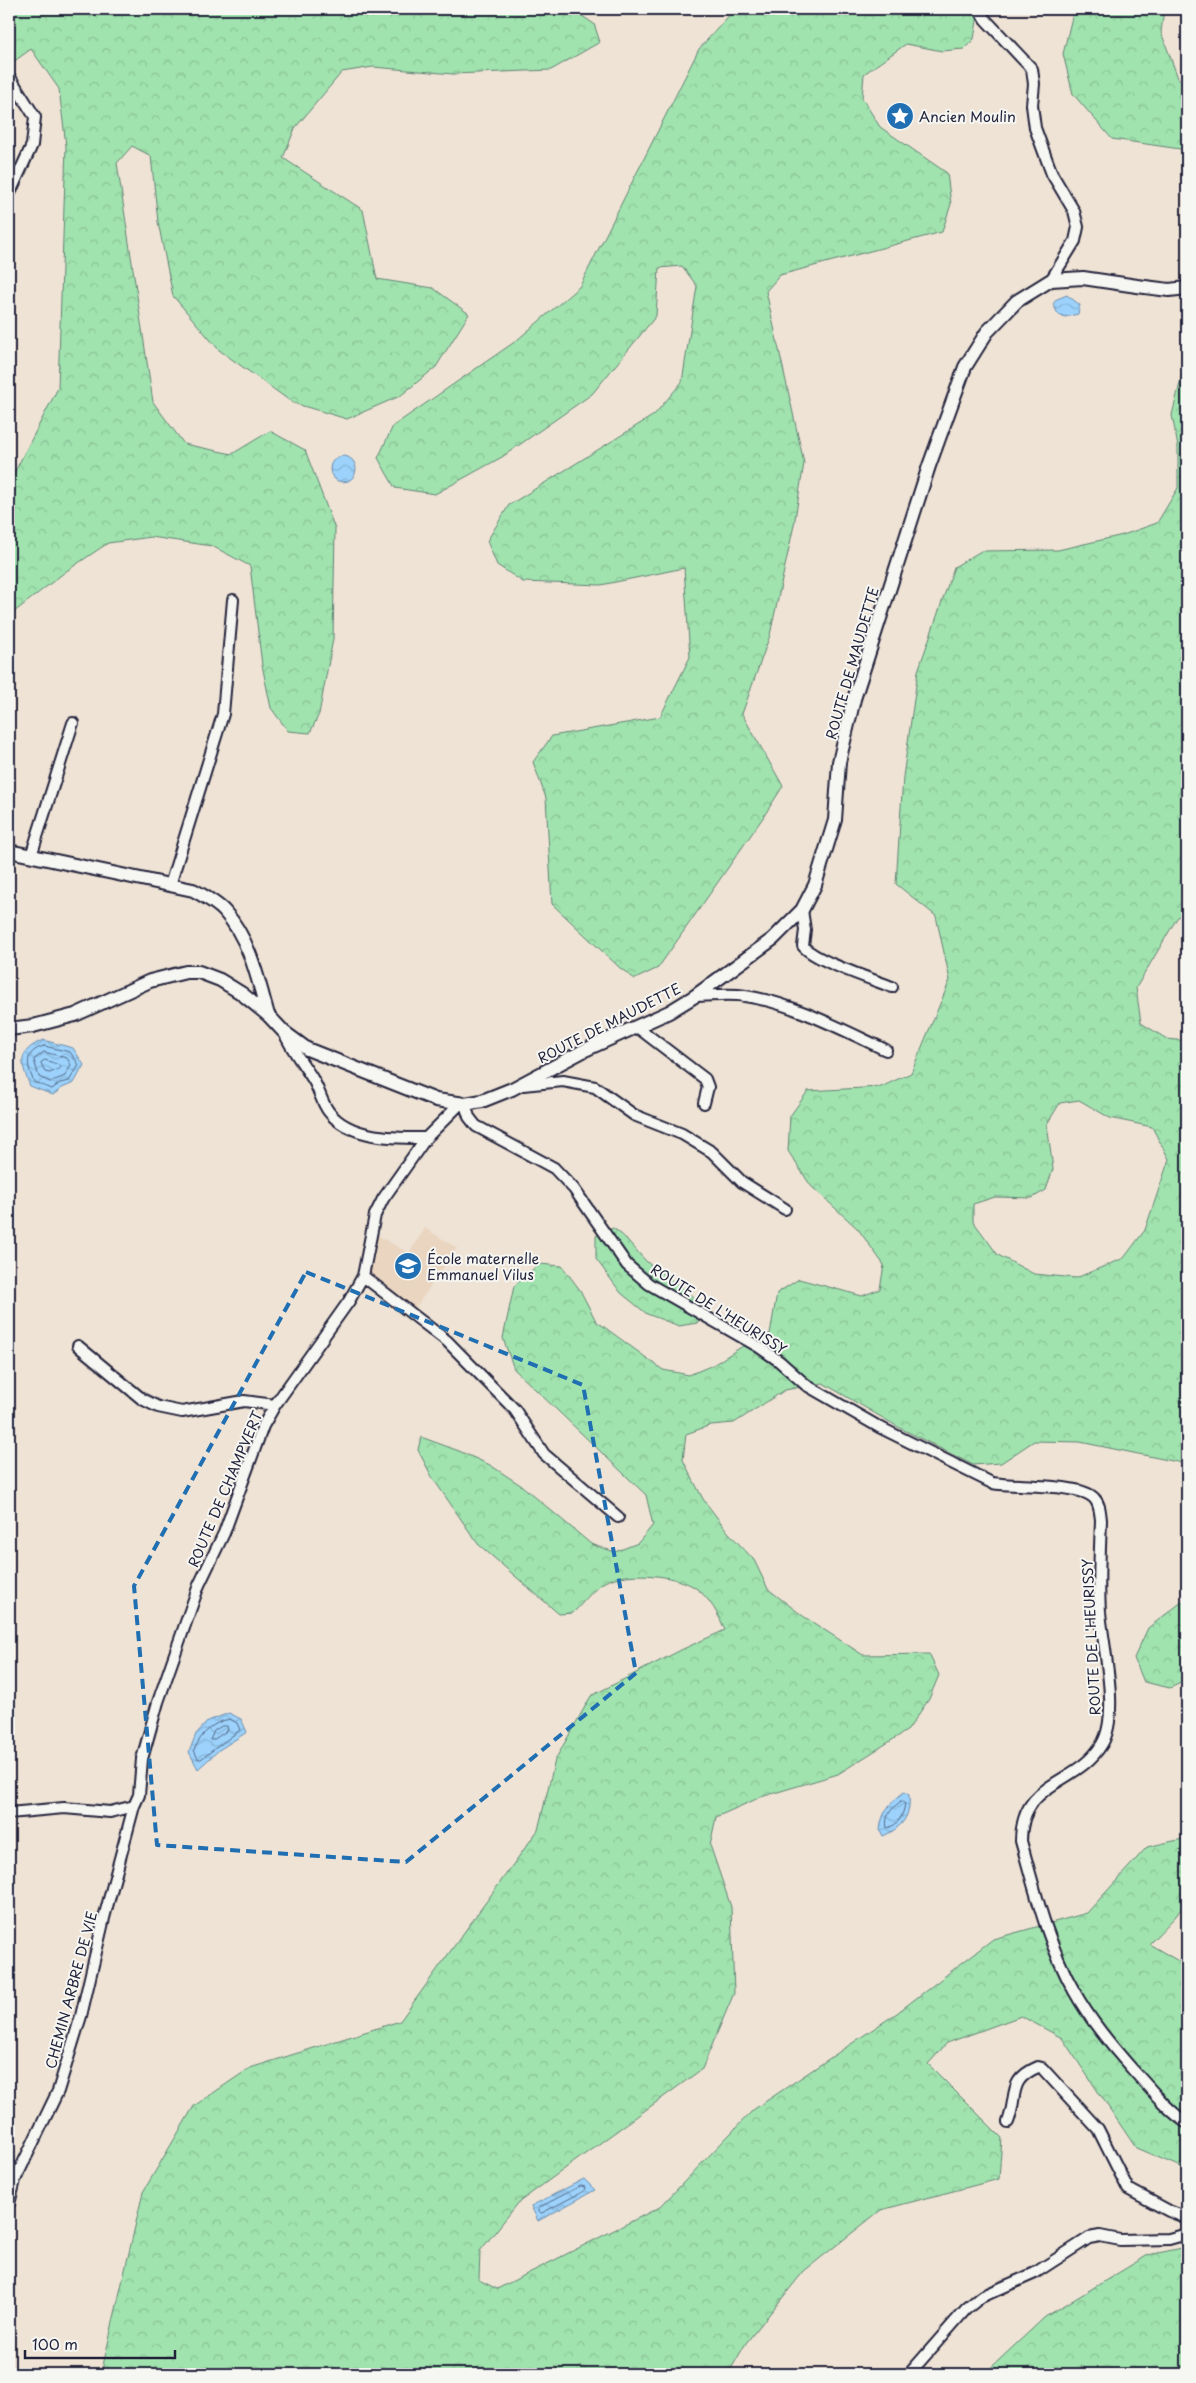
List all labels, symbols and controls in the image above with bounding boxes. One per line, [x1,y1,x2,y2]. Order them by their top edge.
place icon: Ancien Moulin [885,101,915,131]
place label: Ancien Moulin [919,106,1016,127]
street label: ROUTE DE MAUDETTE [820,584,884,742]
street label: ROUTE DE MAUDETTE [534,978,684,1068]
place label: École maternelle Emmanuel Vilus [427,1248,540,1285]
school or university icon: École maternelle Emmanuel Vilus [393,1251,423,1281]
street label: ROUTE DE L'HEURISSY [647,1258,791,1360]
street label: ROUTE DE CHAMPVERT [182,1407,268,1570]
street label: ROUTE DE L'HEURISSY [1076,1558,1106,1716]
street label: CHEMIN ARBRE DE VIE [40,1909,102,2071]
scale bar [25,2328,175,2360]
text: 100 m [32,2332,78,2355]

